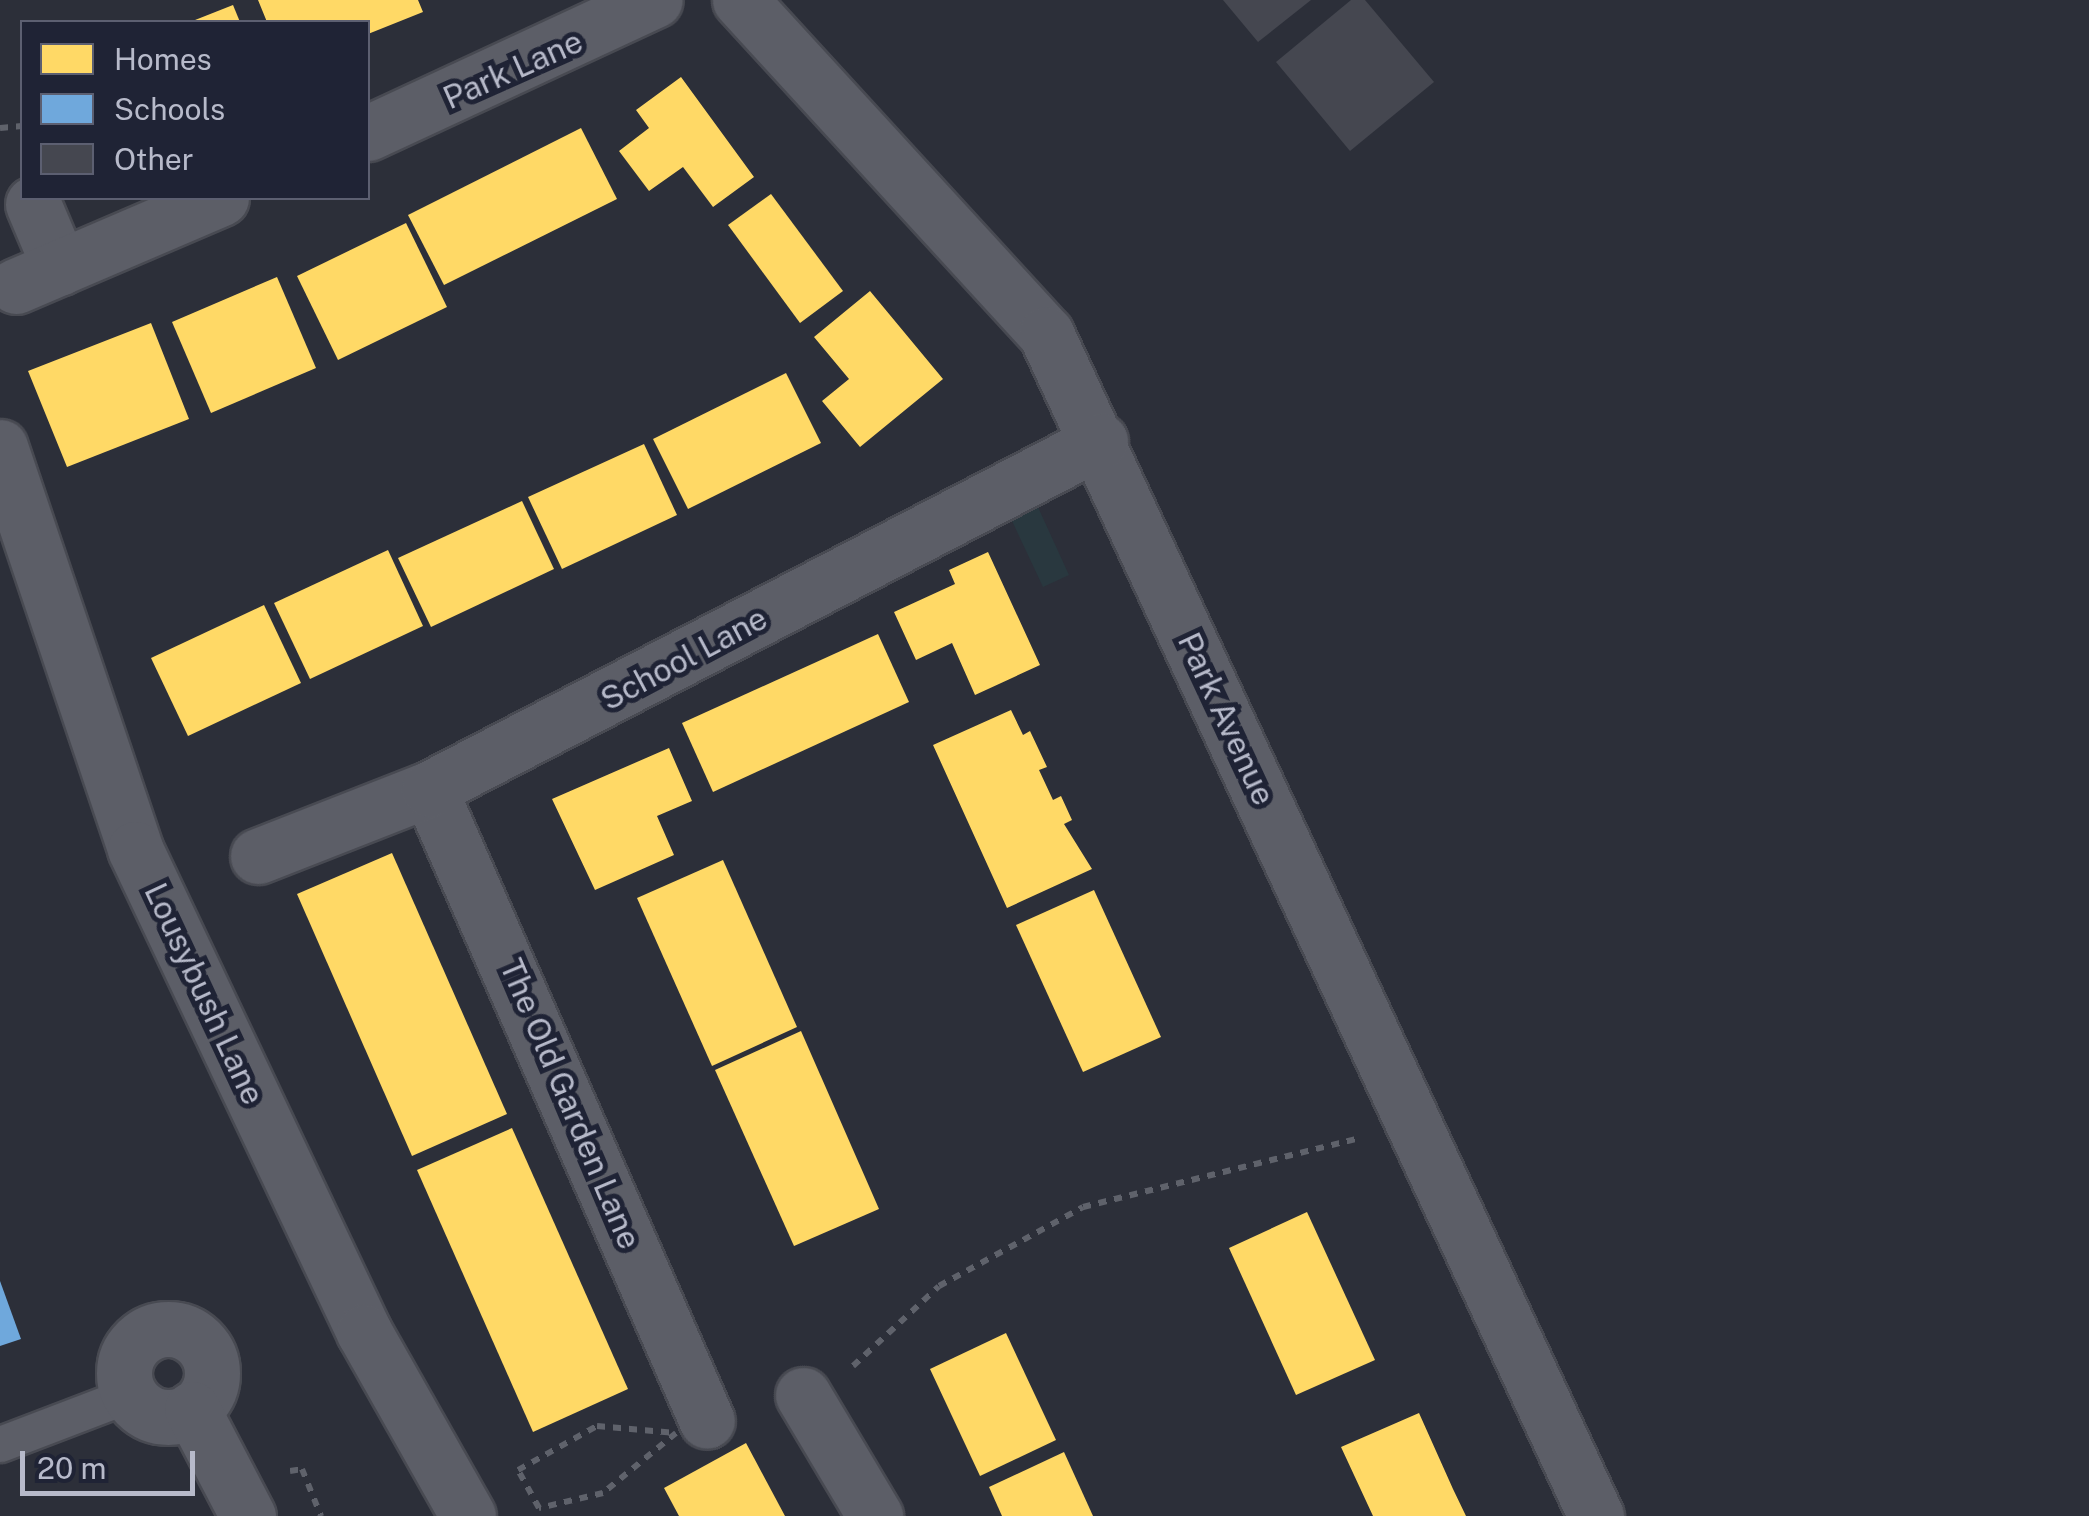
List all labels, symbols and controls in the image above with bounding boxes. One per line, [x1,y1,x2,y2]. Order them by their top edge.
legend [20,20,370,200]
street label: Park Lane [437,22,589,118]
text: Homes [114,41,212,77]
text: Schools [114,91,225,127]
text: Other [114,141,194,177]
street label: School Lane [594,599,774,719]
street label: Park Avenue [1169,627,1283,811]
street label: Lousybush Lane [136,877,272,1111]
street label: The Old Garden Lane [491,953,649,1255]
scale bar [25,1431,200,1493]
text: 20 m [37,1450,106,1486]

